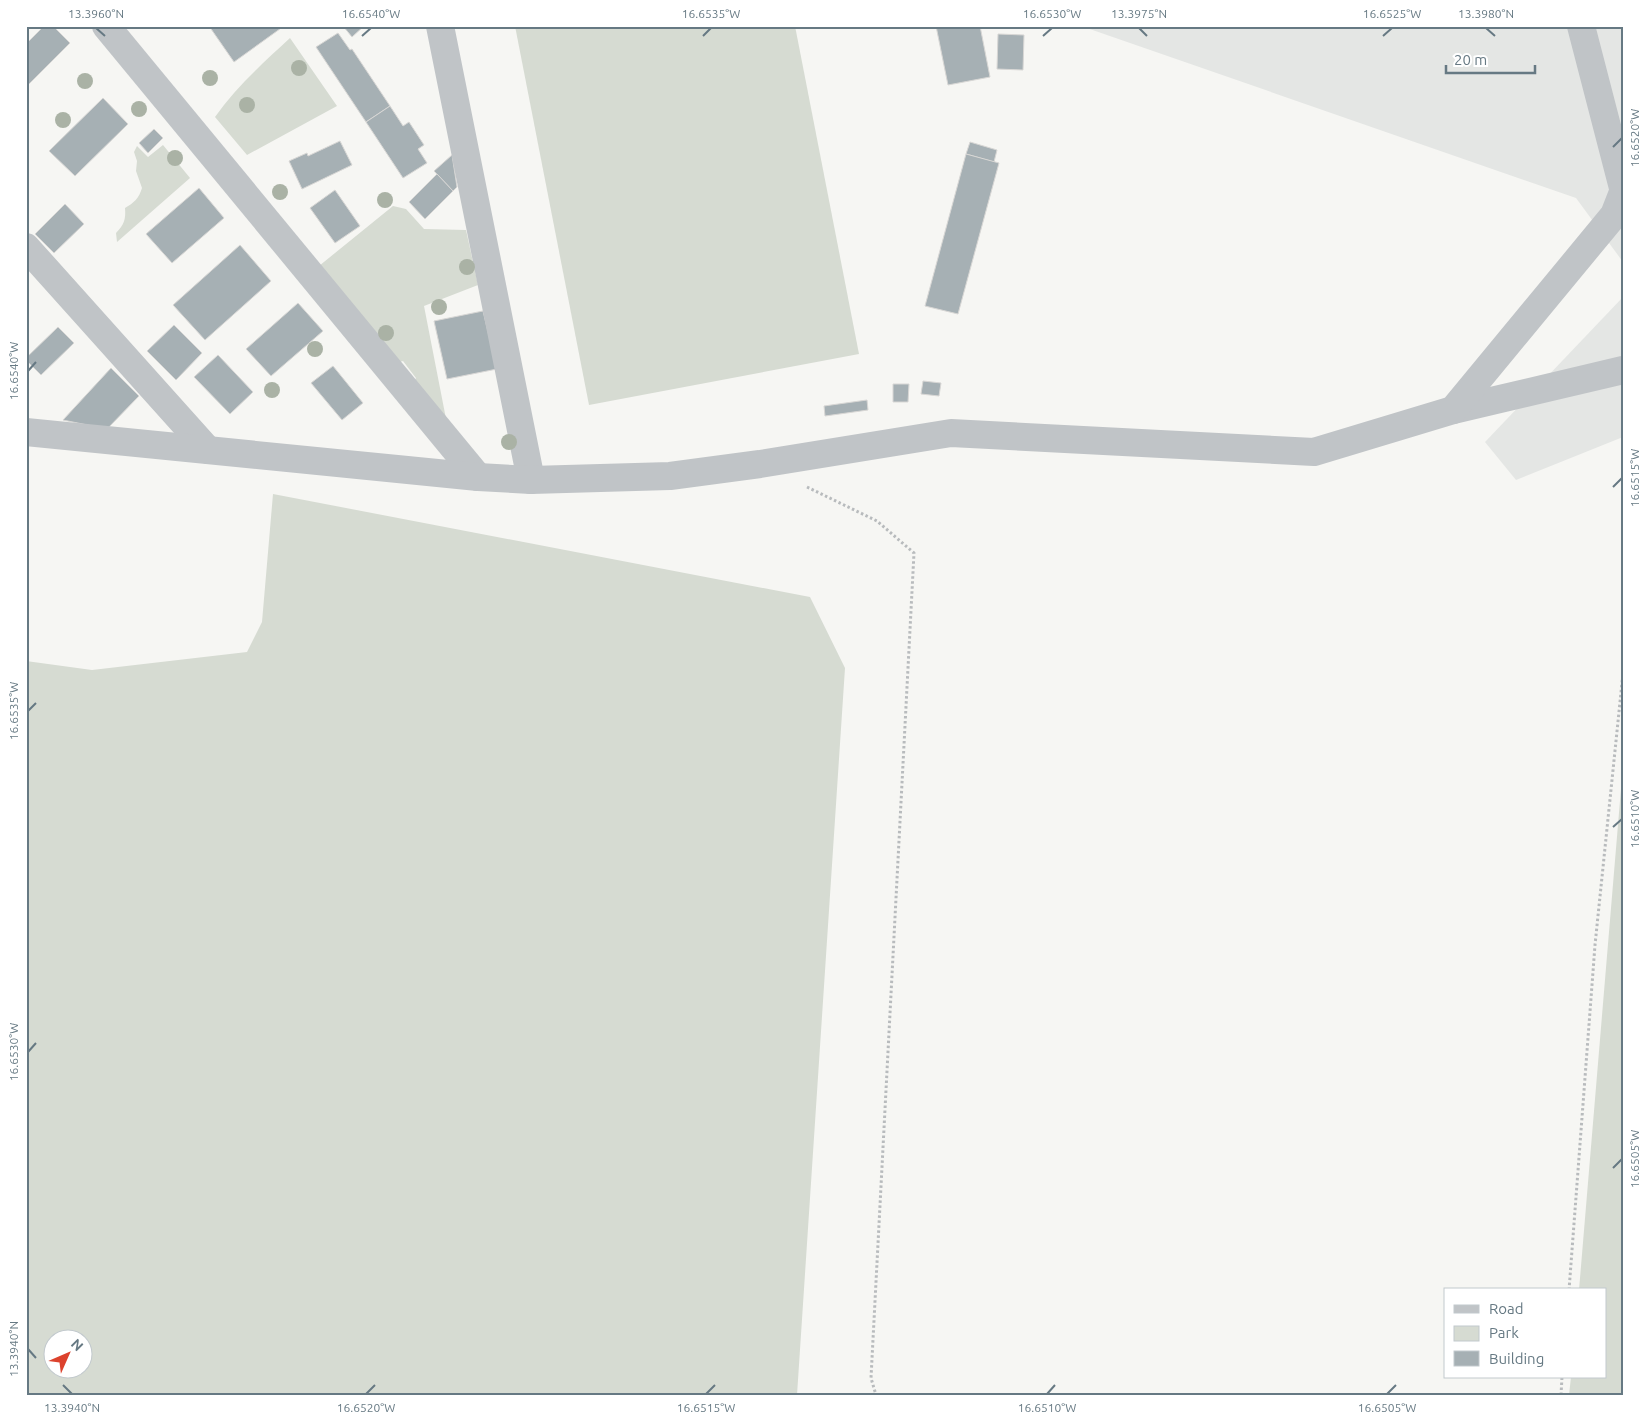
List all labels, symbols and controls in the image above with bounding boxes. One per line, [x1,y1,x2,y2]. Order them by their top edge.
text: 13.3960°N [68,7,124,20]
text: 16.6540°W [342,7,400,20]
text: 16.6535°W [682,7,740,20]
text: 16.6530°W [1023,7,1081,20]
text: 13.3975°N [1111,7,1167,20]
text: 16.6525°W [1363,7,1421,20]
text: 13.3980°N [1458,7,1514,20]
scale bar [1446,42,1535,74]
text: 20 m [1454,51,1487,68]
text: 16.6520°W [1628,109,1641,167]
text: 16.6540°W [7,342,20,400]
text: 16.6515°W [1628,449,1641,507]
text: 16.6535°W [7,682,20,740]
text: 16.6510°W [1628,790,1641,848]
text: 16.6530°W [7,1023,20,1081]
text: 16.6505°W [1628,1130,1641,1188]
legend [1444,1288,1606,1378]
text: Road [1489,1300,1524,1317]
text: 13.3940°N [7,1321,20,1377]
text: Park [1489,1324,1519,1341]
north arrow [42,1328,92,1378]
text: N [68,1335,87,1354]
text: Building [1489,1350,1544,1367]
text: 13.3940°N [44,1401,100,1414]
text: 16.6520°W [337,1401,395,1414]
text: 16.6515°W [677,1401,735,1414]
text: 16.6510°W [1018,1401,1076,1414]
text: 16.6505°W [1358,1401,1416,1414]

